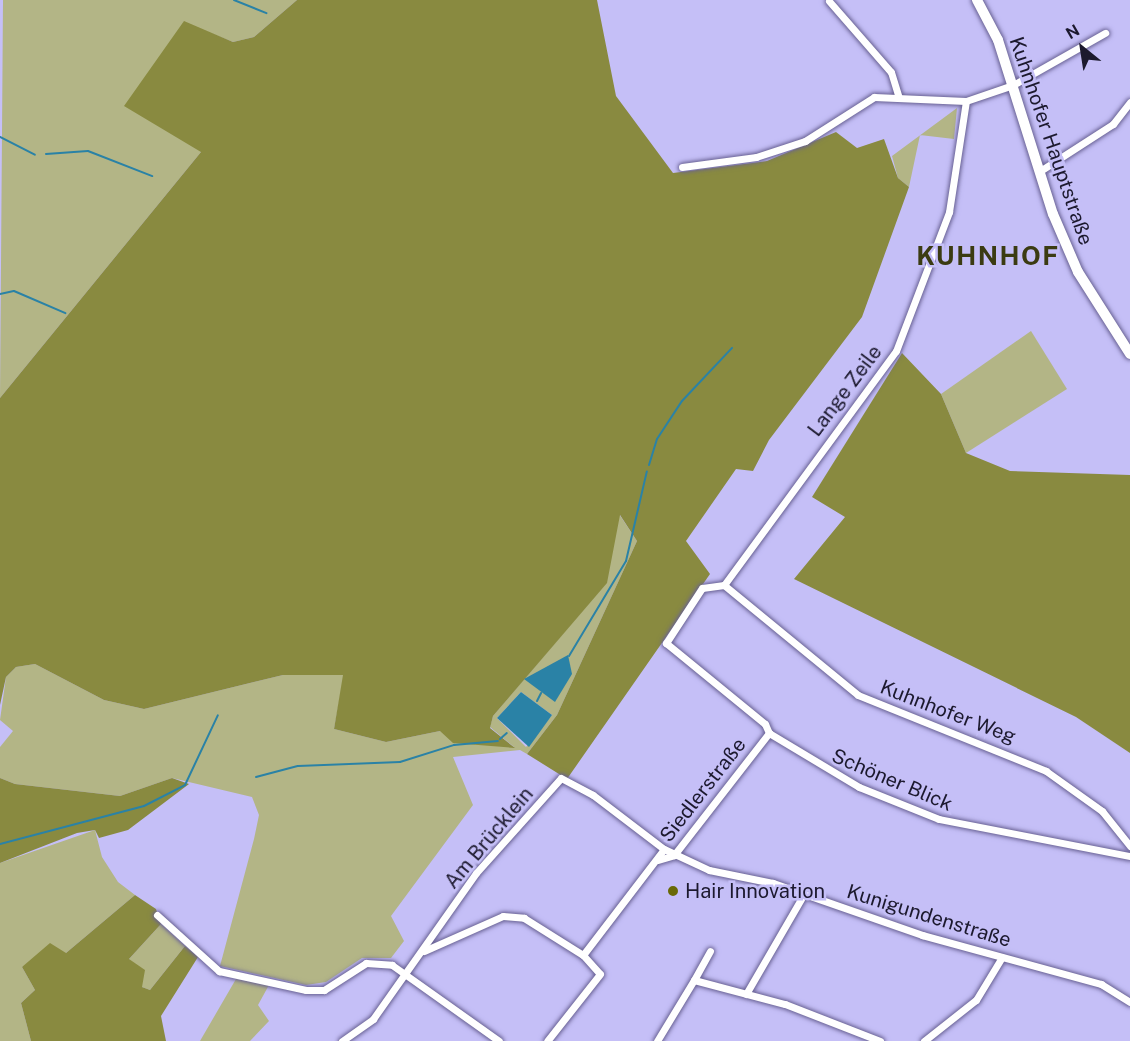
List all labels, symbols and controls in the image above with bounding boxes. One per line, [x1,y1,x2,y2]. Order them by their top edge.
north arrow [1052,18,1112,78]
text: N [1063,21,1083,43]
street label: Kuhnhofer Hauptstraße [1004,34,1098,248]
district label: KUHNHOF [916,240,1060,272]
street label: Lange Zeile [803,341,887,441]
street label: Kuhnhofer Weg [876,675,1020,749]
street label: Siedlerstraße [655,733,751,847]
street label: Schöner Blick [828,744,956,816]
street label: Am Brücklein [440,783,538,893]
place label: Hair Innovation [685,879,825,903]
street label: Kunigundenstraße [844,880,1014,952]
marker: Hair Innovation [666,884,680,898]

